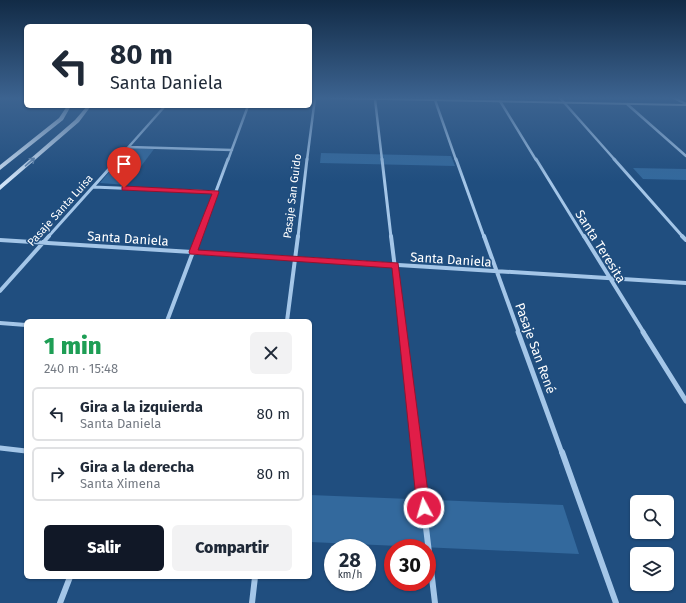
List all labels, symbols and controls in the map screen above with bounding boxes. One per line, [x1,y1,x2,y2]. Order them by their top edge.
text: 80 m [110,38,173,71]
icon: left [44,40,96,92]
text: Santa Daniela [110,72,223,94]
pin [107,147,141,188]
icon: arrive [113,153,135,175]
street label: Pasaje San Guido [281,153,304,239]
one-way arrow [24,158,35,167]
street label: Pasaje Santa Luisa [25,172,96,249]
street label: Santa Teresita [572,207,629,285]
street label: Santa Daniela [87,228,169,249]
street label: Santa Daniela [410,249,492,270]
street label: Pasaje San René [512,301,559,396]
text: 1 min [44,332,102,360]
button: close [250,332,292,374]
text: 240 m · 15:48 [44,361,118,376]
text: Gira a la izquierda [80,398,203,416]
icon: left [46,403,68,425]
text: 80 m [257,405,290,423]
text: Santa Daniela [80,416,161,431]
text: Gira a la derecha [80,458,194,476]
icon: right [46,463,68,485]
text: 80 m [257,465,290,483]
text: Santa Ximena [80,476,161,491]
position arrow [403,487,445,529]
map controls [630,495,674,591]
button: search [630,495,674,539]
button: Salir [44,525,164,571]
button: Compartir [172,525,292,571]
speed limit sign: 30 [384,539,436,591]
button: layers [630,547,674,591]
text: 28 [339,548,361,572]
text: km/h [338,569,362,581]

